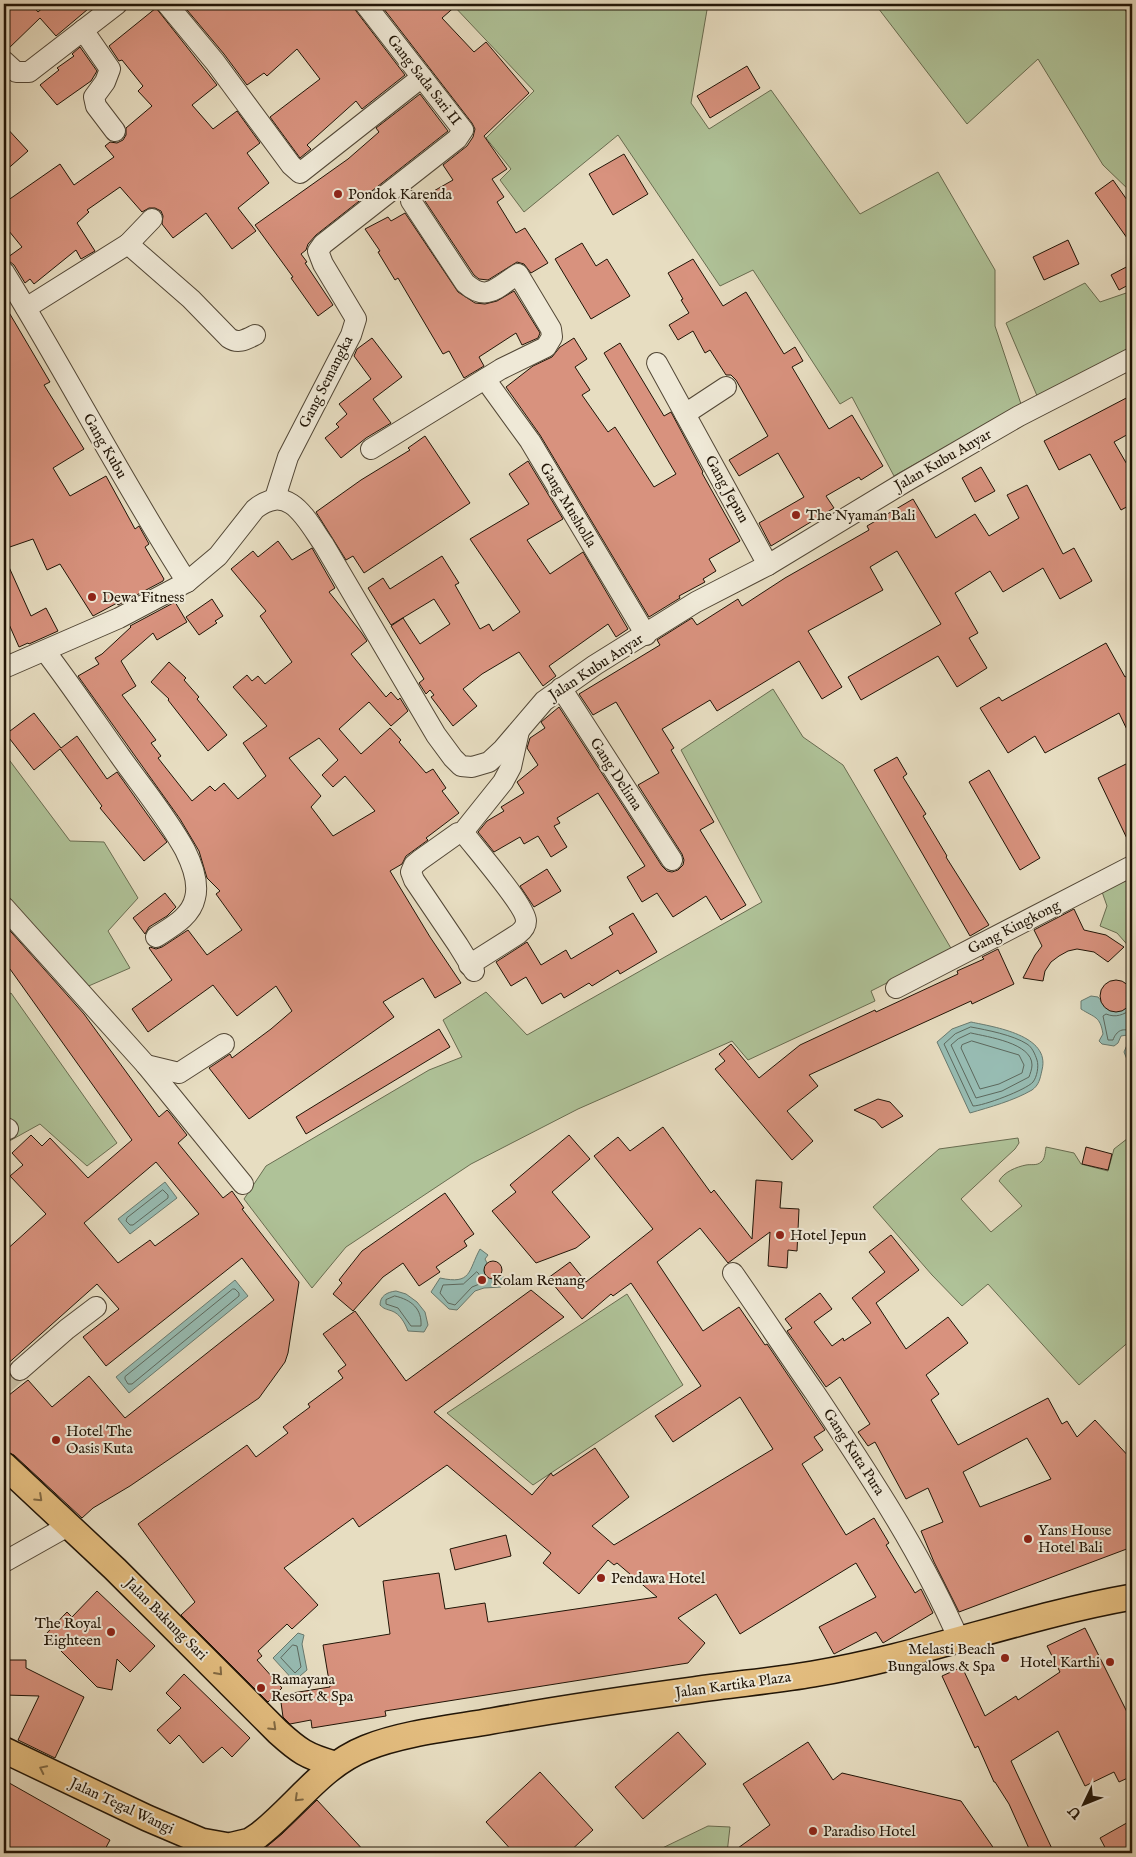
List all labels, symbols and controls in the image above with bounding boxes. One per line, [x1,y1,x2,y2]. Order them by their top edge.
street label: Gang Sada Sari II [383,31,466,129]
place label: Pondok Karenda [348,185,452,204]
marker: Pondok Karenda [332,188,344,200]
street label: Gang Semangka [295,332,358,431]
street label: Gang Kubu [79,410,131,482]
street label: Jalan Kubu Anyar [889,424,995,496]
street label: Gang Jepun [701,452,753,526]
street label: Gang Musholla [535,459,601,551]
place label: The Nyaman Bali [806,506,915,525]
marker: The Nyaman Bali [790,509,802,521]
place label: Dewa Fitness [102,588,185,607]
marker: Dewa Fitness [86,591,98,603]
street label: Jalan Kubu Anyar [543,629,647,706]
street label: Gang Delima [585,734,647,814]
street label: Gang Kingkong [965,895,1064,958]
place label: Hotel Jepun [790,1226,867,1245]
marker: Hotel Jepun [774,1229,786,1241]
place label: Kolam Renang [492,1271,586,1290]
marker: Kolam Renang [476,1274,488,1286]
street label: Gang Kuta Pura [819,1405,889,1499]
place label: Hotel The Oasis Kuta [66,1422,133,1458]
marker: Hotel The Oasis Kuta [50,1434,62,1446]
one-way arrow [33,1492,42,1501]
place label: Yans House Hotel Bali [1038,1521,1112,1557]
marker: Yans House Hotel Bali [1022,1533,1034,1545]
place label: Pendawa Hotel [611,1569,706,1588]
street label: Jalan Bakung Sari [119,1572,211,1664]
marker: Pendawa Hotel [595,1572,607,1584]
place label: The Royal Eighteen [35,1614,102,1650]
marker: The Royal Eighteen [105,1626,117,1638]
place label: Melasti Beach Bungalows & Spa [887,1640,996,1676]
marker: Melasti Beach Bungalows & Spa [999,1652,1011,1664]
place label: Hotel Karthi [1020,1653,1100,1672]
marker: Hotel Karthi [1104,1656,1116,1668]
one-way arrow [213,1666,222,1675]
street label: Jalan Kartika Plaza [672,1667,793,1703]
place label: Ramayana Resort & Spa [271,1670,354,1706]
marker: Ramayana Resort & Spa [255,1682,267,1694]
one-way arrow [267,1721,276,1730]
one-way arrow [39,1765,48,1775]
street label: Jalan Tegal Wangi [65,1773,177,1838]
north arrow [1058,1780,1108,1830]
one-way arrow [295,1792,304,1801]
text: U [1064,1801,1087,1823]
place label: Paradiso Hotel [823,1822,916,1841]
marker: Paradiso Hotel [807,1825,819,1837]

